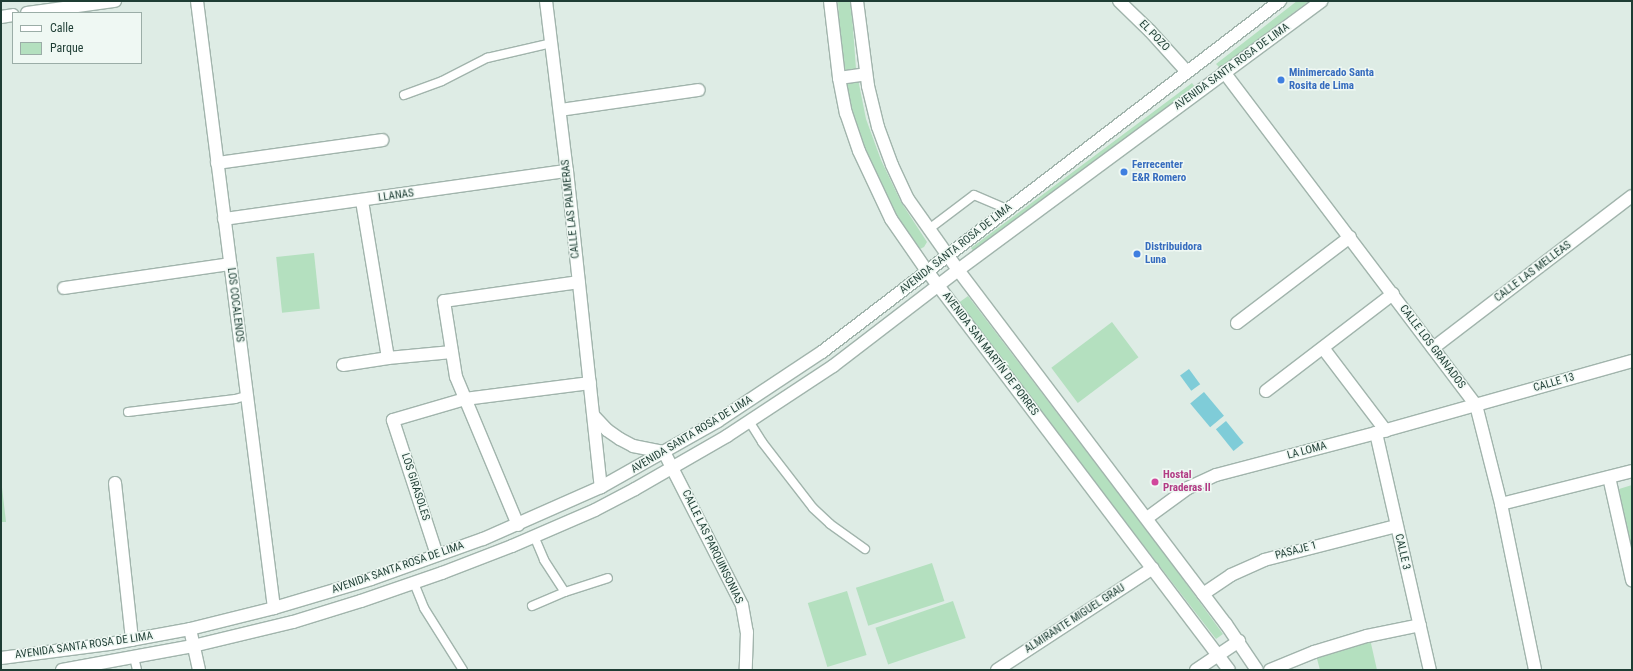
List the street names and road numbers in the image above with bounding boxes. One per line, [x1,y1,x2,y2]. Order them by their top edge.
street label: EL POZO [1136,18,1172,54]
street label: AVENIDA SANTA ROSA DE LIMA [1172,21,1292,113]
street label: CALLE LAS PALMERAS [559,159,583,259]
street label: LLANAS [377,187,415,205]
street label: AVENIDA SANTA ROSA DE LIMA [897,201,1015,297]
street label: CALLE LAS MELLEAS [1492,239,1574,305]
street label: LOS COCALENOS [224,267,246,343]
street label: AVENIDA SAN MARTÍN DE PORRES [939,290,1041,418]
street label: CALLE LOS GRANADOS [1396,303,1468,391]
street label: CALLE 13 [1532,371,1576,395]
street label: AVENIDA SANTA ROSA DE LIMA [629,394,755,476]
street label: LA LOMA [1286,439,1328,463]
street label: LOS GIRASOLES [398,452,432,522]
street label: CALLE LAS PARQUINSONIAS [679,488,745,606]
street label: CALLE 3 [1391,533,1413,571]
street label: AVENIDA SANTA ROSA DE LIMA [330,539,466,597]
street label: PASAJE 1 [1274,539,1318,563]
street label: ALMIRANTE MIGUEL GRAU [1022,582,1128,656]
street label: AVENIDA SANTA ROSA DE LIMA [14,630,154,662]

